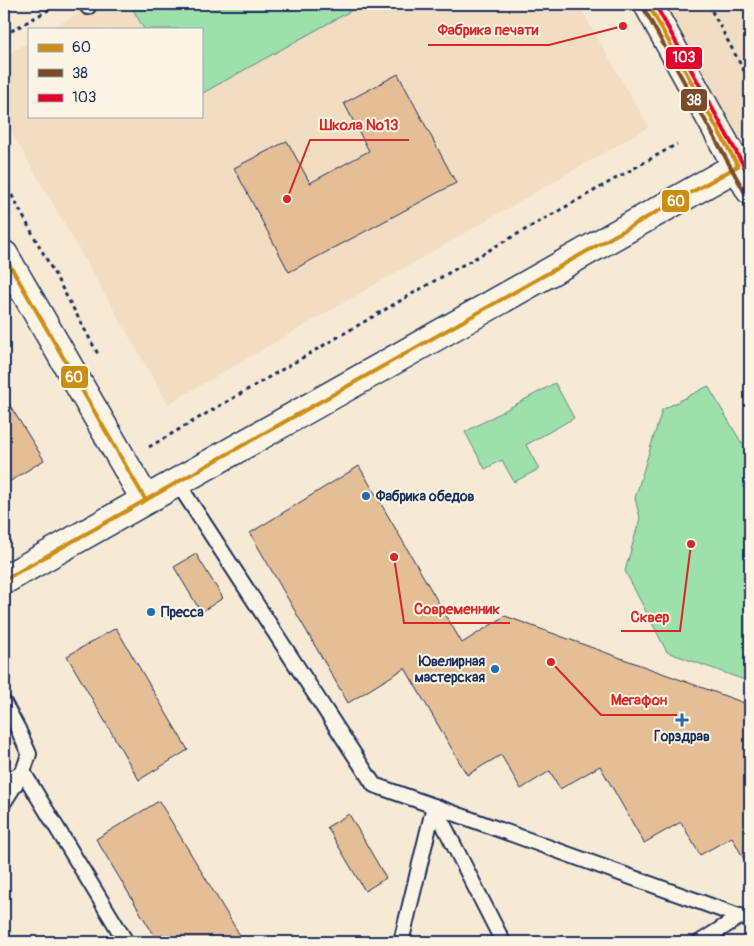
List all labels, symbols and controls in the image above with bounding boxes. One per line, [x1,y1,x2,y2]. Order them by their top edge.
callout: Фабрика печати [428,15,549,45]
text: Фабрика печати [437,21,539,40]
legend [28,28,202,118]
text: 60 [72,38,91,57]
line badge: 103 [665,46,703,70]
text: 103 [673,49,696,66]
text: 38 [72,64,88,83]
text: 103 [72,88,96,107]
line badge: 38 [680,88,708,112]
text: 38 [687,92,701,109]
callout: Школа №13 [310,110,409,140]
text: Школа №13 [319,116,398,135]
line badge: 60 [661,189,690,213]
text: 60 [667,193,685,210]
line badge: 60 [60,365,89,389]
text: 60 [65,369,83,386]
place label: Фабрика обедов [375,488,474,505]
marker: Фабрика обедов [360,490,372,502]
callout: Современник [404,593,510,623]
text: Современник [414,600,500,619]
callout: Сквер [621,601,680,631]
place label: Пресса [161,604,204,621]
marker: Пресса [145,606,157,618]
text: Сквер [631,608,669,627]
place label: Ювелирная мастерская [414,653,485,686]
marker: Ювелирная мастерская [489,663,501,675]
callout: Мегафон [601,685,677,715]
text: Мегафон [611,691,668,710]
marker: Горздрав [676,714,688,726]
place label: Горздрав [654,728,710,745]

